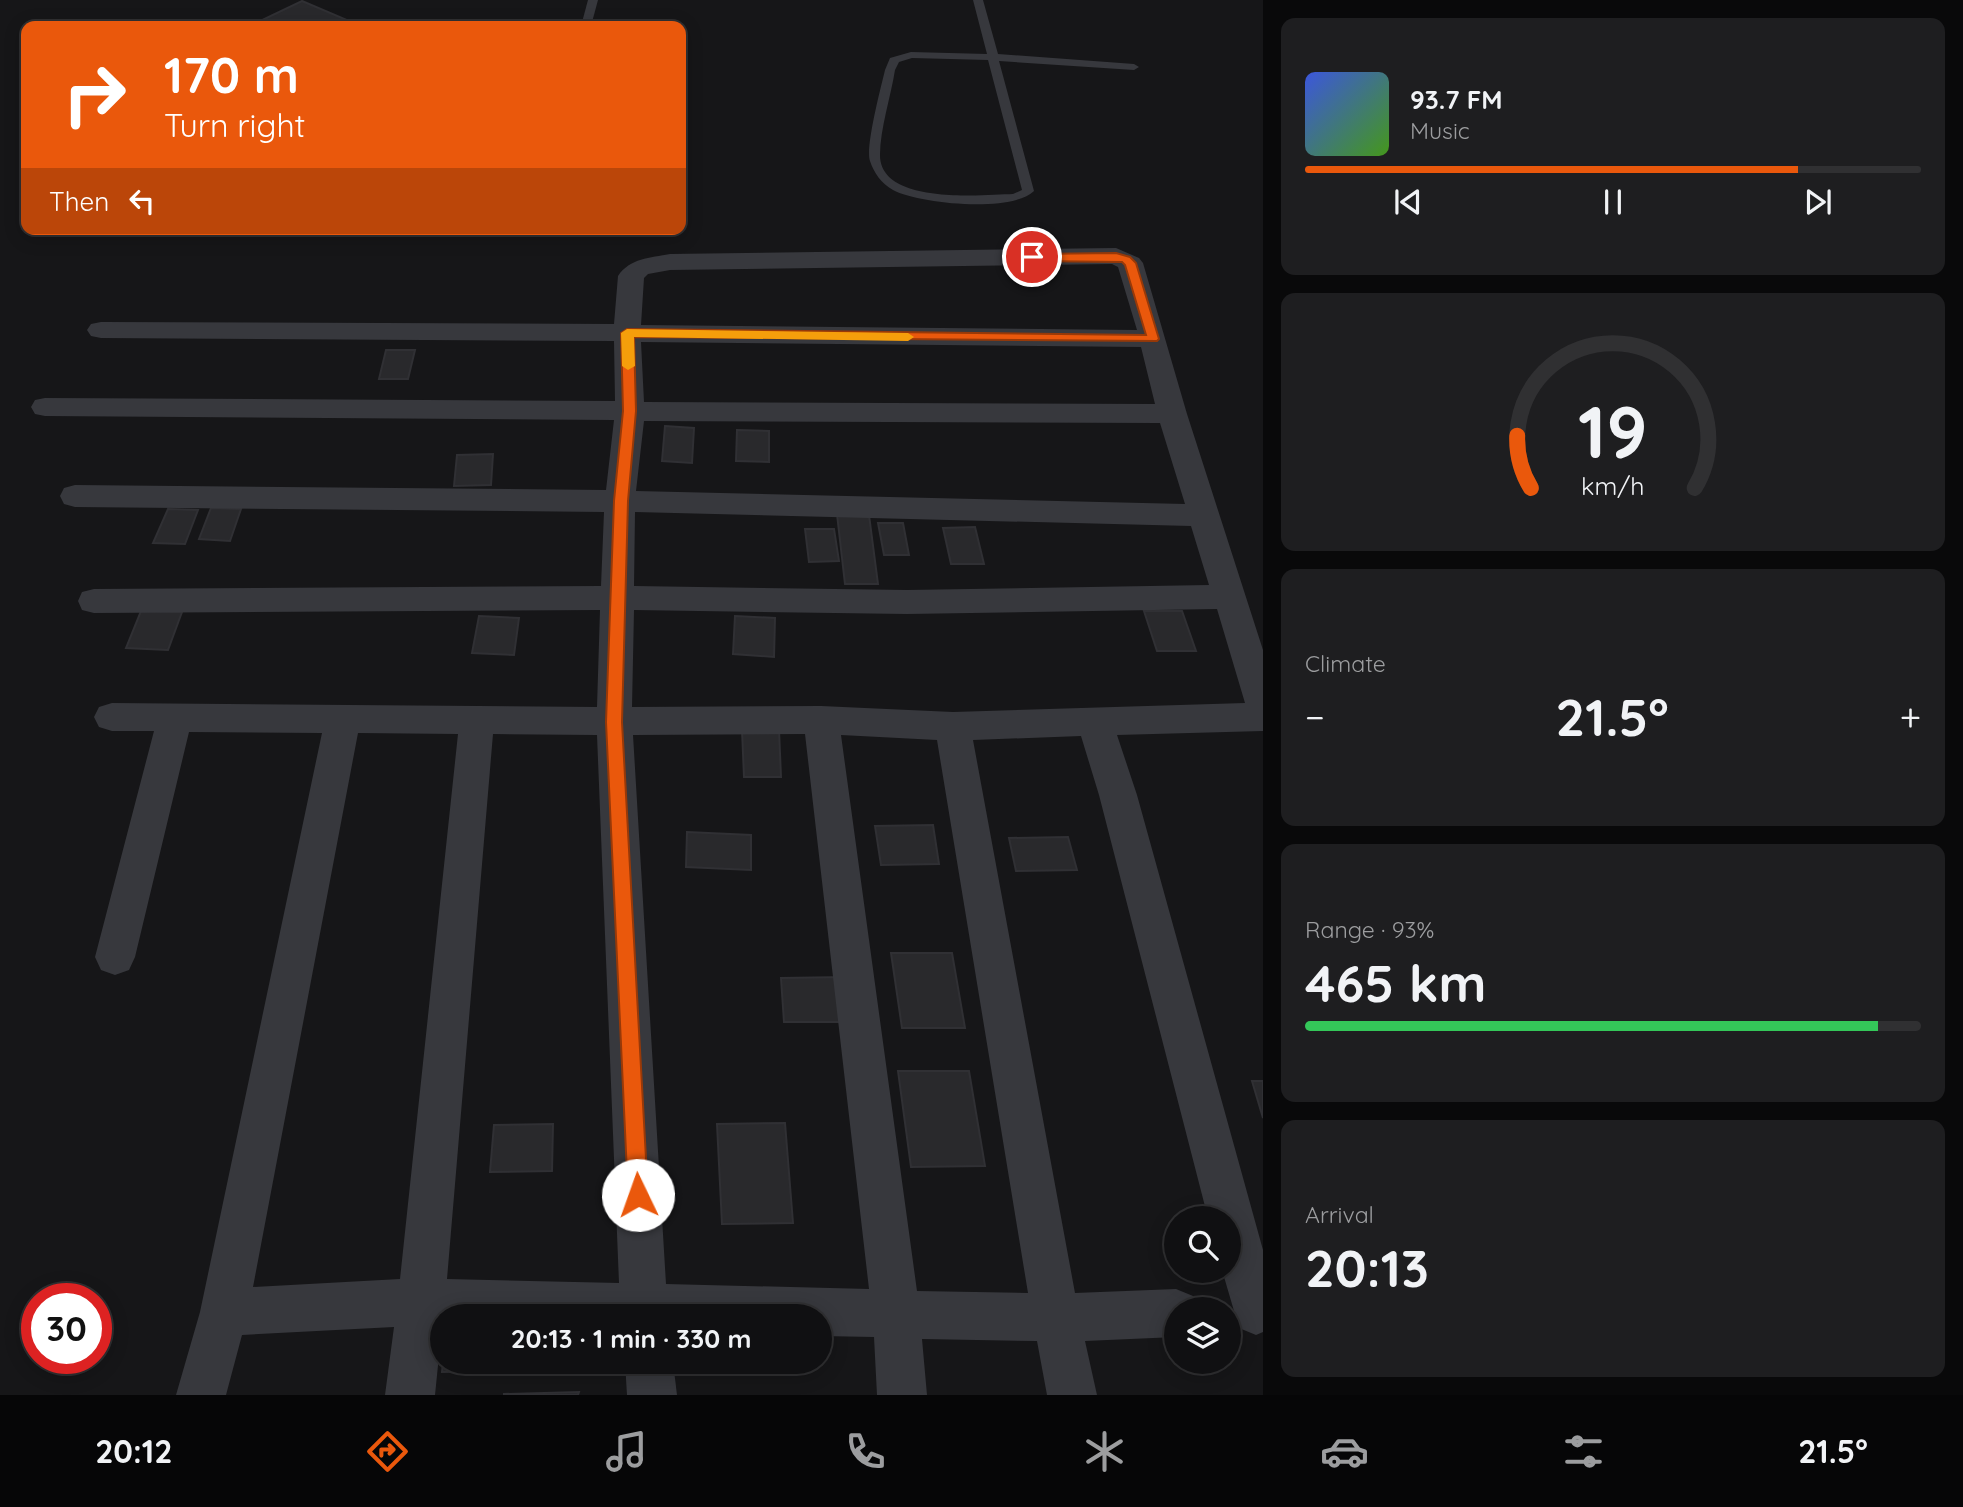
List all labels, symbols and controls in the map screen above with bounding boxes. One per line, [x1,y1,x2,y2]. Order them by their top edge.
text: 170 m [164,44,299,105]
icon: right [49,49,140,140]
text: 93.7 FM [1410,83,1503,116]
text: Turn right [164,105,305,145]
text: Music [1410,116,1470,145]
icon: left [123,182,161,220]
icon: previous [1389,183,1427,221]
icon: pause [1594,183,1632,221]
icon: next [1799,183,1837,221]
text: Then [49,185,109,218]
pin [1002,227,1062,287]
icon: arrive [1013,238,1051,276]
text: 19 [1578,386,1648,477]
text: km/h [1581,470,1645,501]
text: Climate [1305,649,1386,678]
text: 21.5° [1556,684,1669,749]
text: − [1305,693,1325,741]
text: + [1900,693,1921,741]
text: Range · 93% [1305,915,1434,944]
text: 465 km [1305,950,1486,1015]
position arrow [601,1158,675,1232]
text: Arrival [1305,1200,1374,1229]
map controls [1164,1206,1241,1374]
button: search [1164,1206,1241,1283]
text: 20:13 [1305,1235,1429,1300]
speed limit sign: 30 [21,1283,112,1374]
button: layers [1164,1297,1241,1374]
text: 20:13 · 1 min · 330 m [511,1322,751,1355]
icon: directions [363,1427,412,1476]
icon: music [602,1427,651,1476]
icon: phone [841,1427,890,1476]
icon: climate [1080,1427,1129,1476]
icon: car [1320,1427,1369,1476]
icon: filters [1559,1427,1608,1476]
text: 20:12 [95,1431,172,1471]
text: 21.5° [1798,1431,1868,1471]

